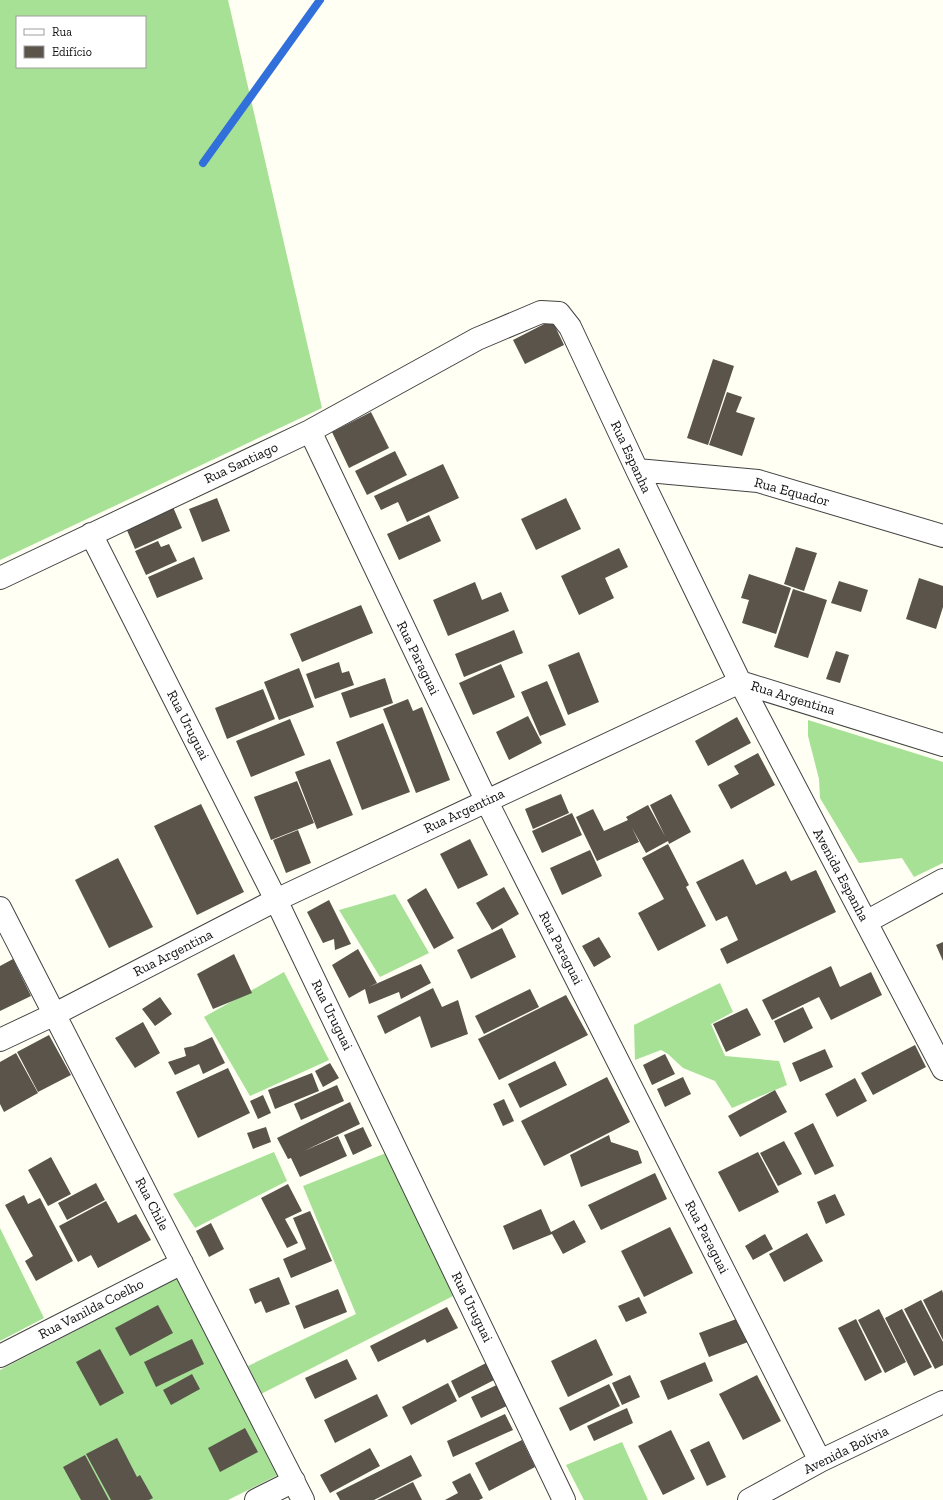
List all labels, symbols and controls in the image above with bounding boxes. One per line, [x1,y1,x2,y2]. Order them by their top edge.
legend [16,16,146,68]
text: Rua [52,25,72,39]
text: Edifício [52,45,92,59]
street label: Rua Espanha [607,418,655,496]
street label: Rua Santiago [201,439,281,487]
street label: Rua Equador [752,474,832,510]
street label: Rua Paraguai [393,618,443,698]
street label: Rua Argentina [749,677,837,719]
street label: Rua Uruguai [163,687,213,763]
street label: Rua Argentina [421,785,507,837]
street label: Avenida Espanha [809,826,873,925]
street label: Rua Paraguai [535,909,587,988]
street label: Rua Argentina [130,926,216,980]
street label: Rua Uruguai [308,977,356,1053]
street label: Rua Chile [131,1175,173,1234]
street label: Rua Paraguai [681,1198,733,1277]
street label: Rua Uruguai [448,1269,496,1345]
street label: Rua Vanilda Coelho [36,1275,146,1343]
street label: Avenida Bolívia [801,1422,891,1478]

